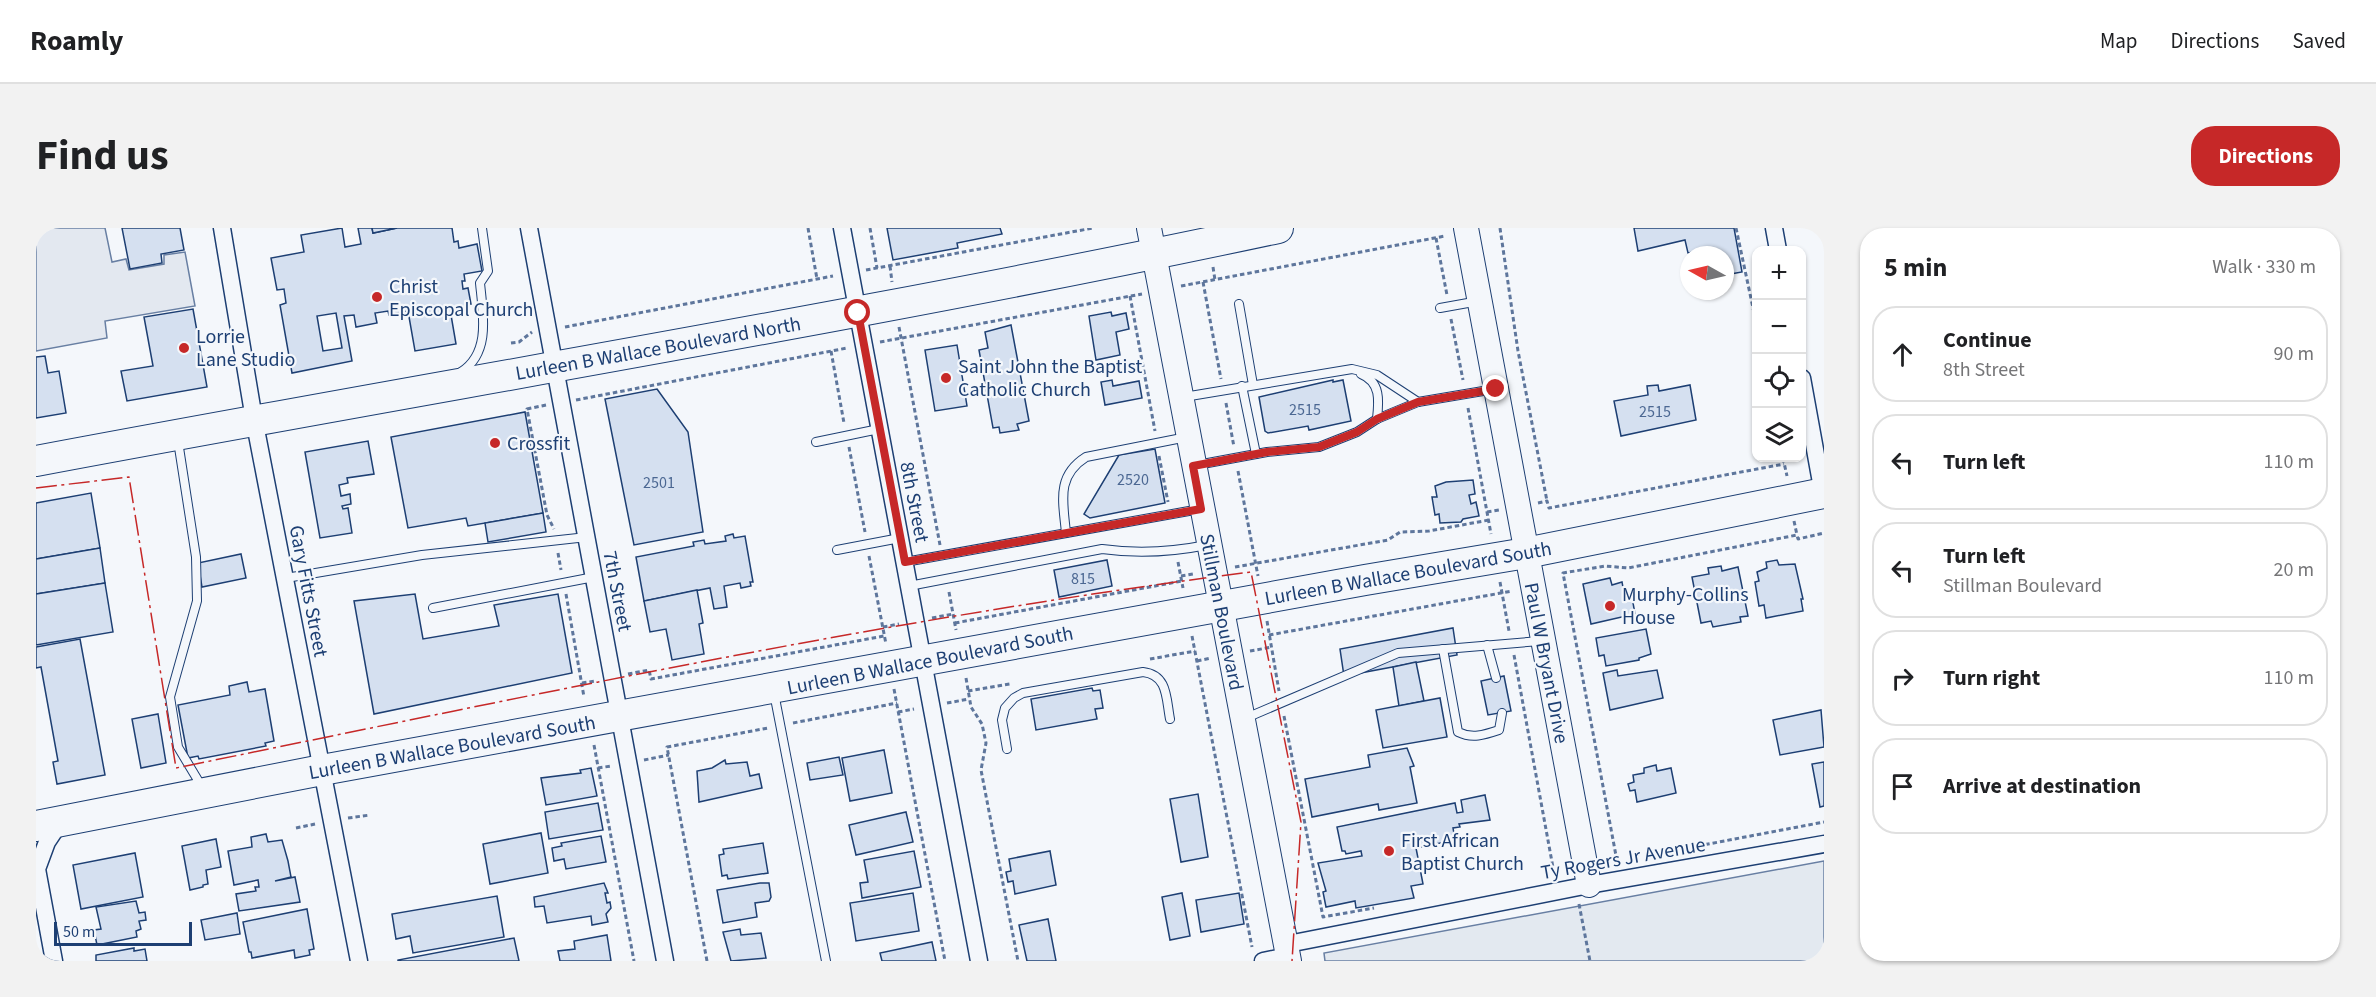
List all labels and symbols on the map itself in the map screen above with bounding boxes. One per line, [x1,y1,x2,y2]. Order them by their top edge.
north arrow [1680,246,1734,300]
place label: Christ Episcopal Church [389,273,533,324]
marker: Christ Episcopal Church [370,290,384,304]
route start [844,299,870,325]
street label: Lurleen B Wallace Boulevard North [513,310,803,388]
place label: Lorrie Lane Studio [196,323,295,374]
marker: Lorrie Lane Studio [177,341,191,355]
place label: Saint John the Baptist Catholic Church [958,353,1142,404]
marker: Saint John the Baptist Catholic Church [939,371,953,385]
route end [1482,375,1508,401]
house number: 2515 [1289,399,1321,421]
house number: 2515 [1639,401,1671,423]
place label: Crossfit [507,430,570,458]
marker: Crossfit [488,436,502,450]
street label: 8th Street [892,459,936,545]
house number: 2520 [1117,469,1149,491]
house number: 2501 [643,472,675,494]
street label: Gary Fitts Street [282,523,335,660]
street label: Stillman Boulevard [1192,531,1250,693]
street label: Lurleen B Wallace Boulevard South [1263,535,1554,613]
street label: 7th Street [595,548,639,634]
house number: 815 [1071,568,1095,590]
street label: Paul W Bryant Drive [1517,580,1575,746]
place label: Murphy-Collins House [1622,581,1749,632]
marker: Murphy-Collins House [1603,599,1617,613]
street label: Lurleen B Wallace Boulevard South [785,619,1076,702]
street label: Lurleen B Wallace Boulevard South [307,709,598,787]
place label: First African Baptist Church [1401,827,1524,878]
street label: Ty Rogers Jr Avenue [1539,831,1708,887]
marker: First African Baptist Church [1382,844,1396,858]
scale bar [54,919,192,946]

